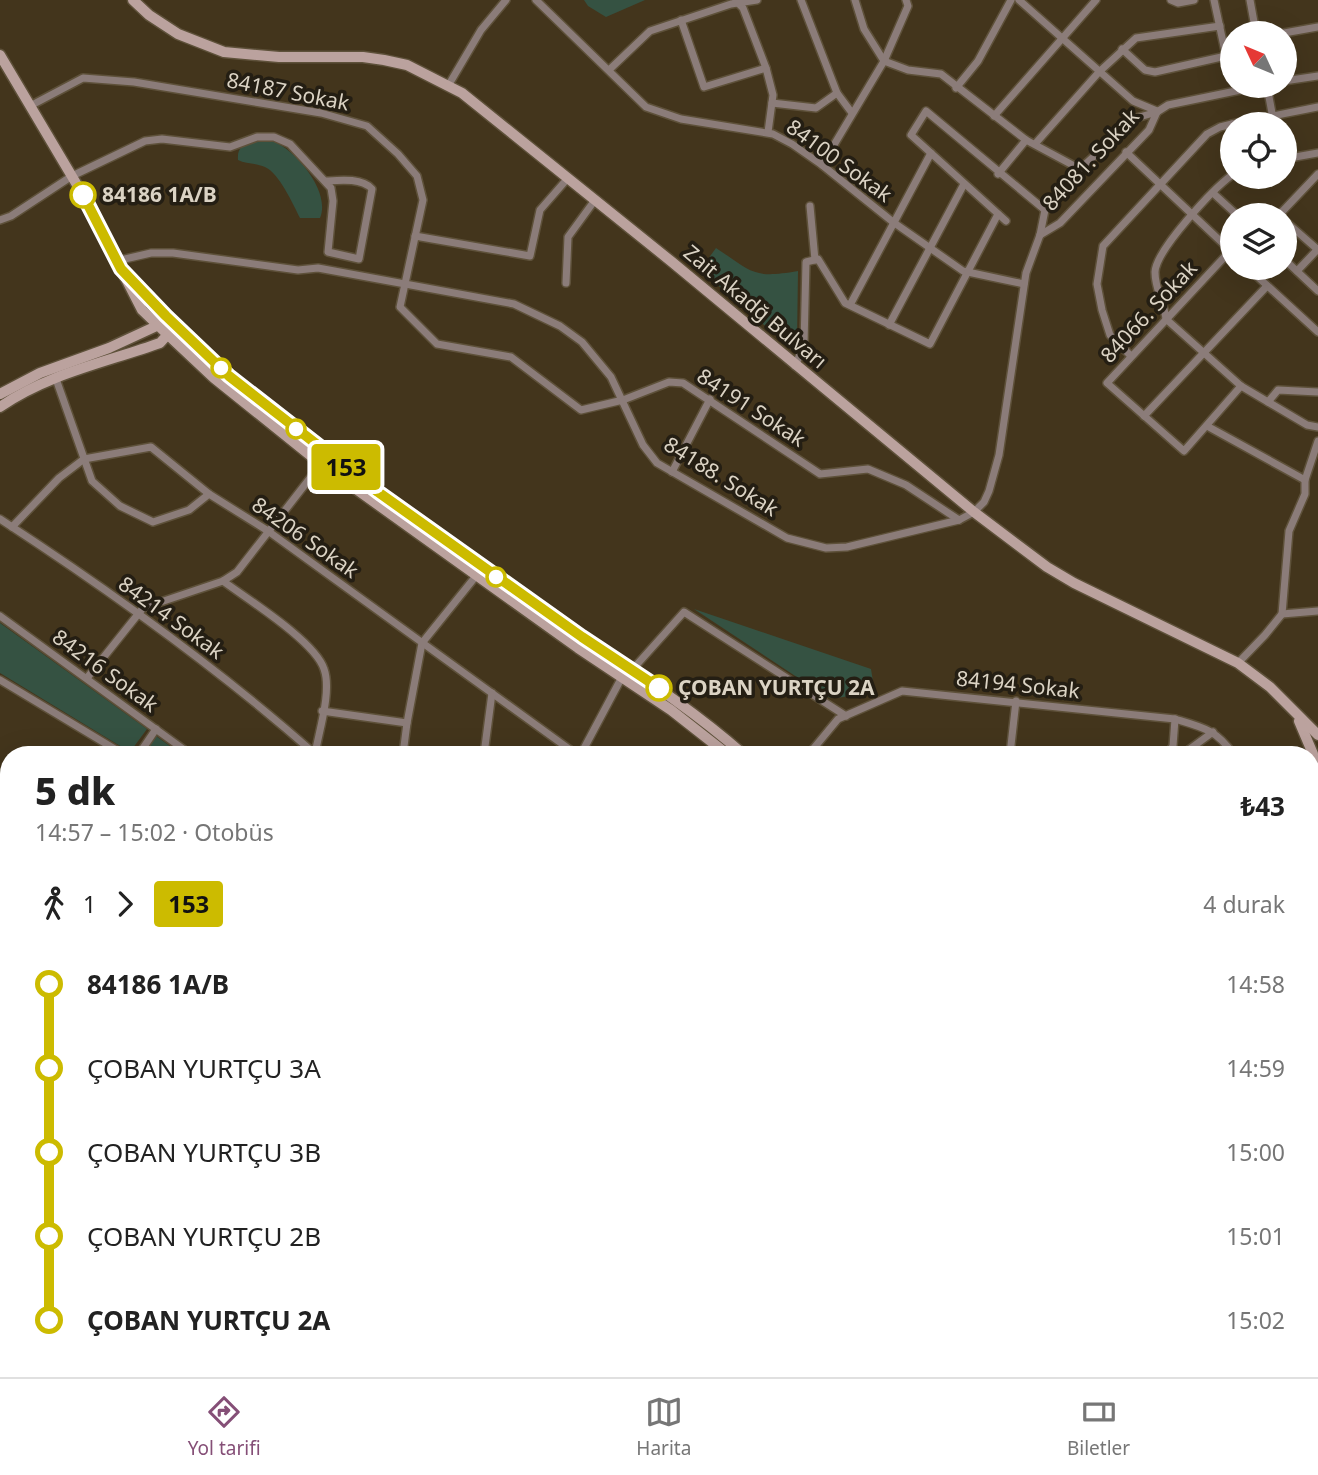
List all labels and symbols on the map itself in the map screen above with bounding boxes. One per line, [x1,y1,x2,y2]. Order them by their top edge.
north arrow [1220,21,1297,98]
street label: 84187 Sokak [225,65,352,117]
street label: 84081. Sokak [1036,102,1145,216]
street label: 84100 Sokak [781,112,899,208]
place label: 84186 1A/B [102,180,217,208]
marker: 84186 1A/B [70,182,96,208]
street label: Zait Akadğ Bulvarı [678,238,833,374]
street label: 84066. Sokak [1094,254,1203,368]
unlabelled marker [211,358,231,378]
street label: 84191 Sokak [692,362,812,453]
unlabelled marker [286,419,306,439]
street label: 84188. Sokak [659,430,785,523]
line badge: 153 [306,444,386,490]
street label: 84206 Sokak [247,490,365,585]
unlabelled marker [486,567,506,587]
street label: 84214 Sokak [113,569,231,665]
street label: 84216 Sokak [47,622,165,718]
street label: 84194 Sokak [955,664,1082,704]
place label: ÇOBAN YURTÇU 2A [678,673,875,701]
marker: ÇOBAN YURTÇU 2A [646,675,672,701]

